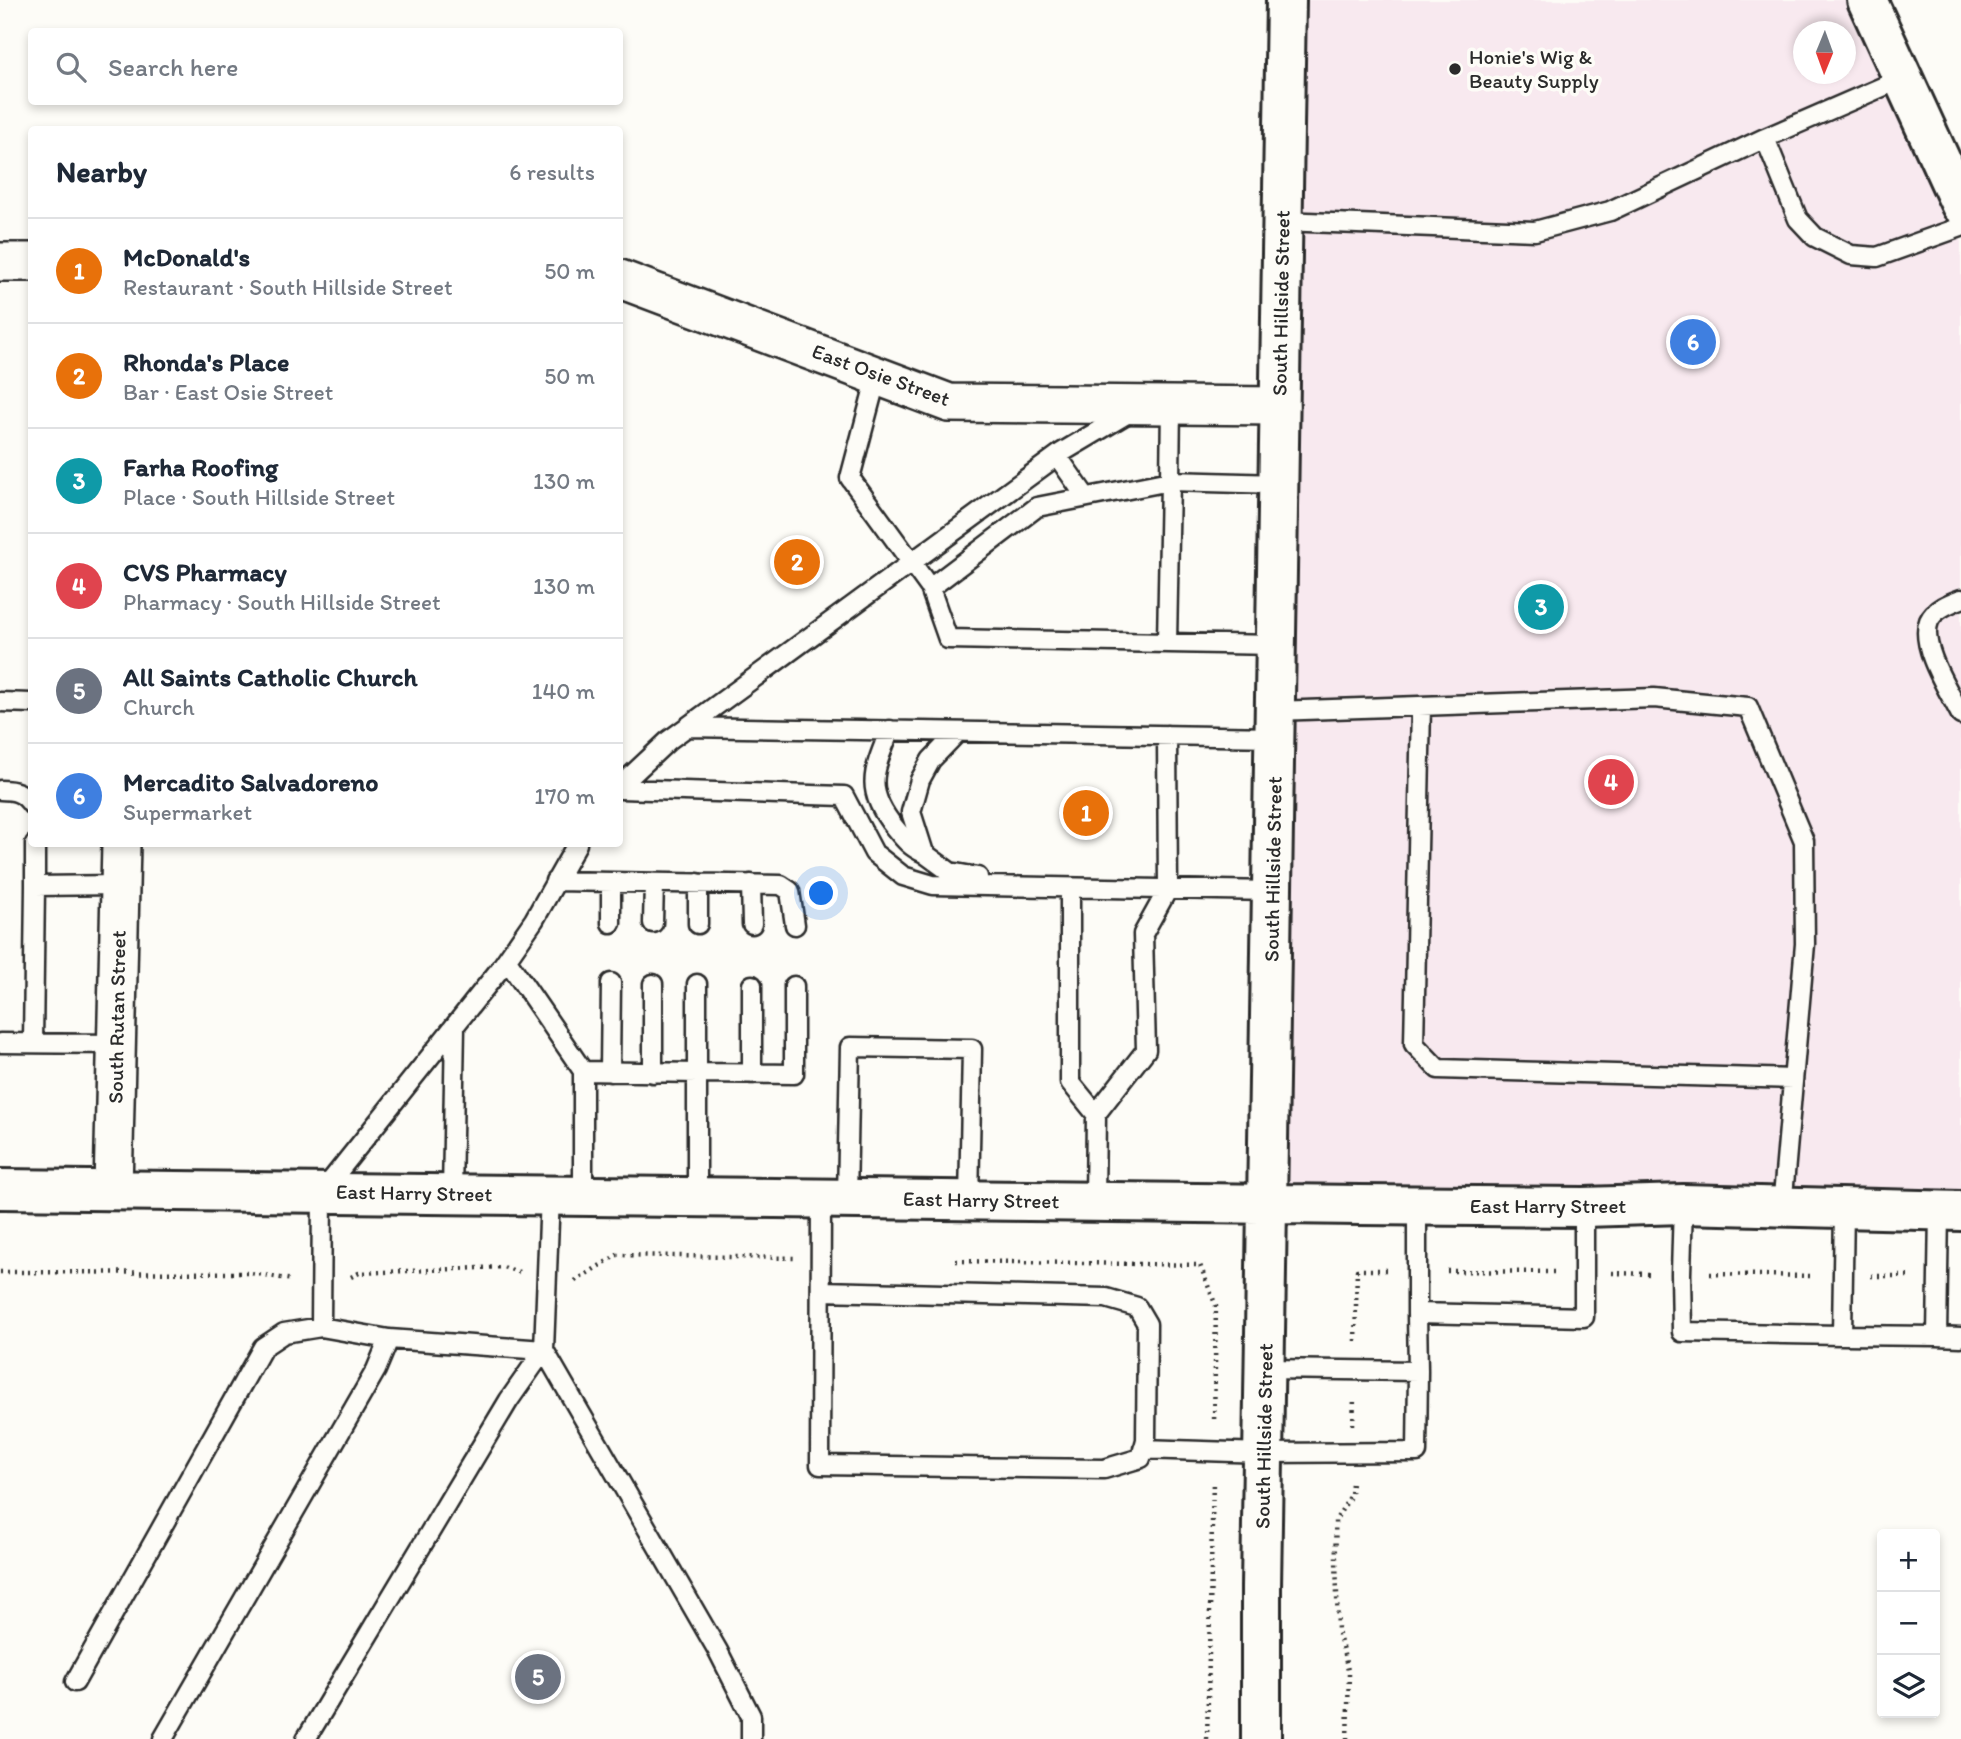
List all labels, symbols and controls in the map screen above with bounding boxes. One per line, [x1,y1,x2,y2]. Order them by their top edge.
north arrow [1793,21,1856,84]
search box [28,28,623,105]
place label: Honie's Wig & Beauty Supply [1469,44,1599,93]
icon: search [52,48,90,86]
text: Search here [108,51,238,83]
marker: Honie's Wig & Beauty Supply [1447,61,1463,77]
text: Nearby [56,153,147,190]
text: 6 results [509,158,595,186]
street label: South Hillside Street [1266,210,1295,396]
text: McDonald's [123,241,250,273]
text: 1 [74,257,84,285]
text: 50 m [544,257,595,285]
text: Restaurant · South Hillside Street [123,273,453,301]
pin: 6 [1670,316,1716,368]
street label: East Osie Street [809,338,954,411]
text: Rhonda's Place [123,346,289,378]
text: 2 [73,362,85,390]
text: 50 m [544,362,595,390]
text: Bar · East Osie Street [123,378,333,406]
text: Farha Roofing [123,451,278,483]
text: 3 [73,467,85,495]
text: 130 m [533,467,595,495]
text: Place · South Hillside Street [123,483,395,511]
pin: 2 [774,536,820,588]
text: CVS Pharmacy [123,556,287,588]
text: 4 [72,572,86,600]
text: 130 m [533,572,595,600]
pin: 3 [1518,581,1564,633]
text: Pharmacy · South Hillside Street [123,588,441,616]
text: All Saints Catholic Church [123,661,417,693]
text: 5 [73,677,85,705]
text: 140 m [532,677,595,705]
text: Church [123,693,195,721]
pin: 4 [1588,756,1634,808]
text: Mercadito Salvadoreno [123,766,379,798]
street label: South Hillside Street [1258,776,1287,962]
text: 6 [73,782,85,810]
text: 170 m [534,782,595,810]
pin: 1 [1063,787,1109,839]
text: Supermarket [123,798,252,826]
your location [804,876,838,910]
street label: South Rutan Street [102,930,131,1104]
street label: East Harry Street [336,1179,493,1206]
street label: East Harry Street [903,1186,1060,1213]
street label: East Harry Street [1470,1193,1626,1218]
street label: South Hillside Street [1249,1343,1278,1529]
map controls [1877,1529,1940,1718]
button: + [1877,1529,1940,1592]
button: − [1877,1592,1940,1655]
pin: 5 [515,1651,561,1703]
button: layers [1877,1655,1940,1718]

